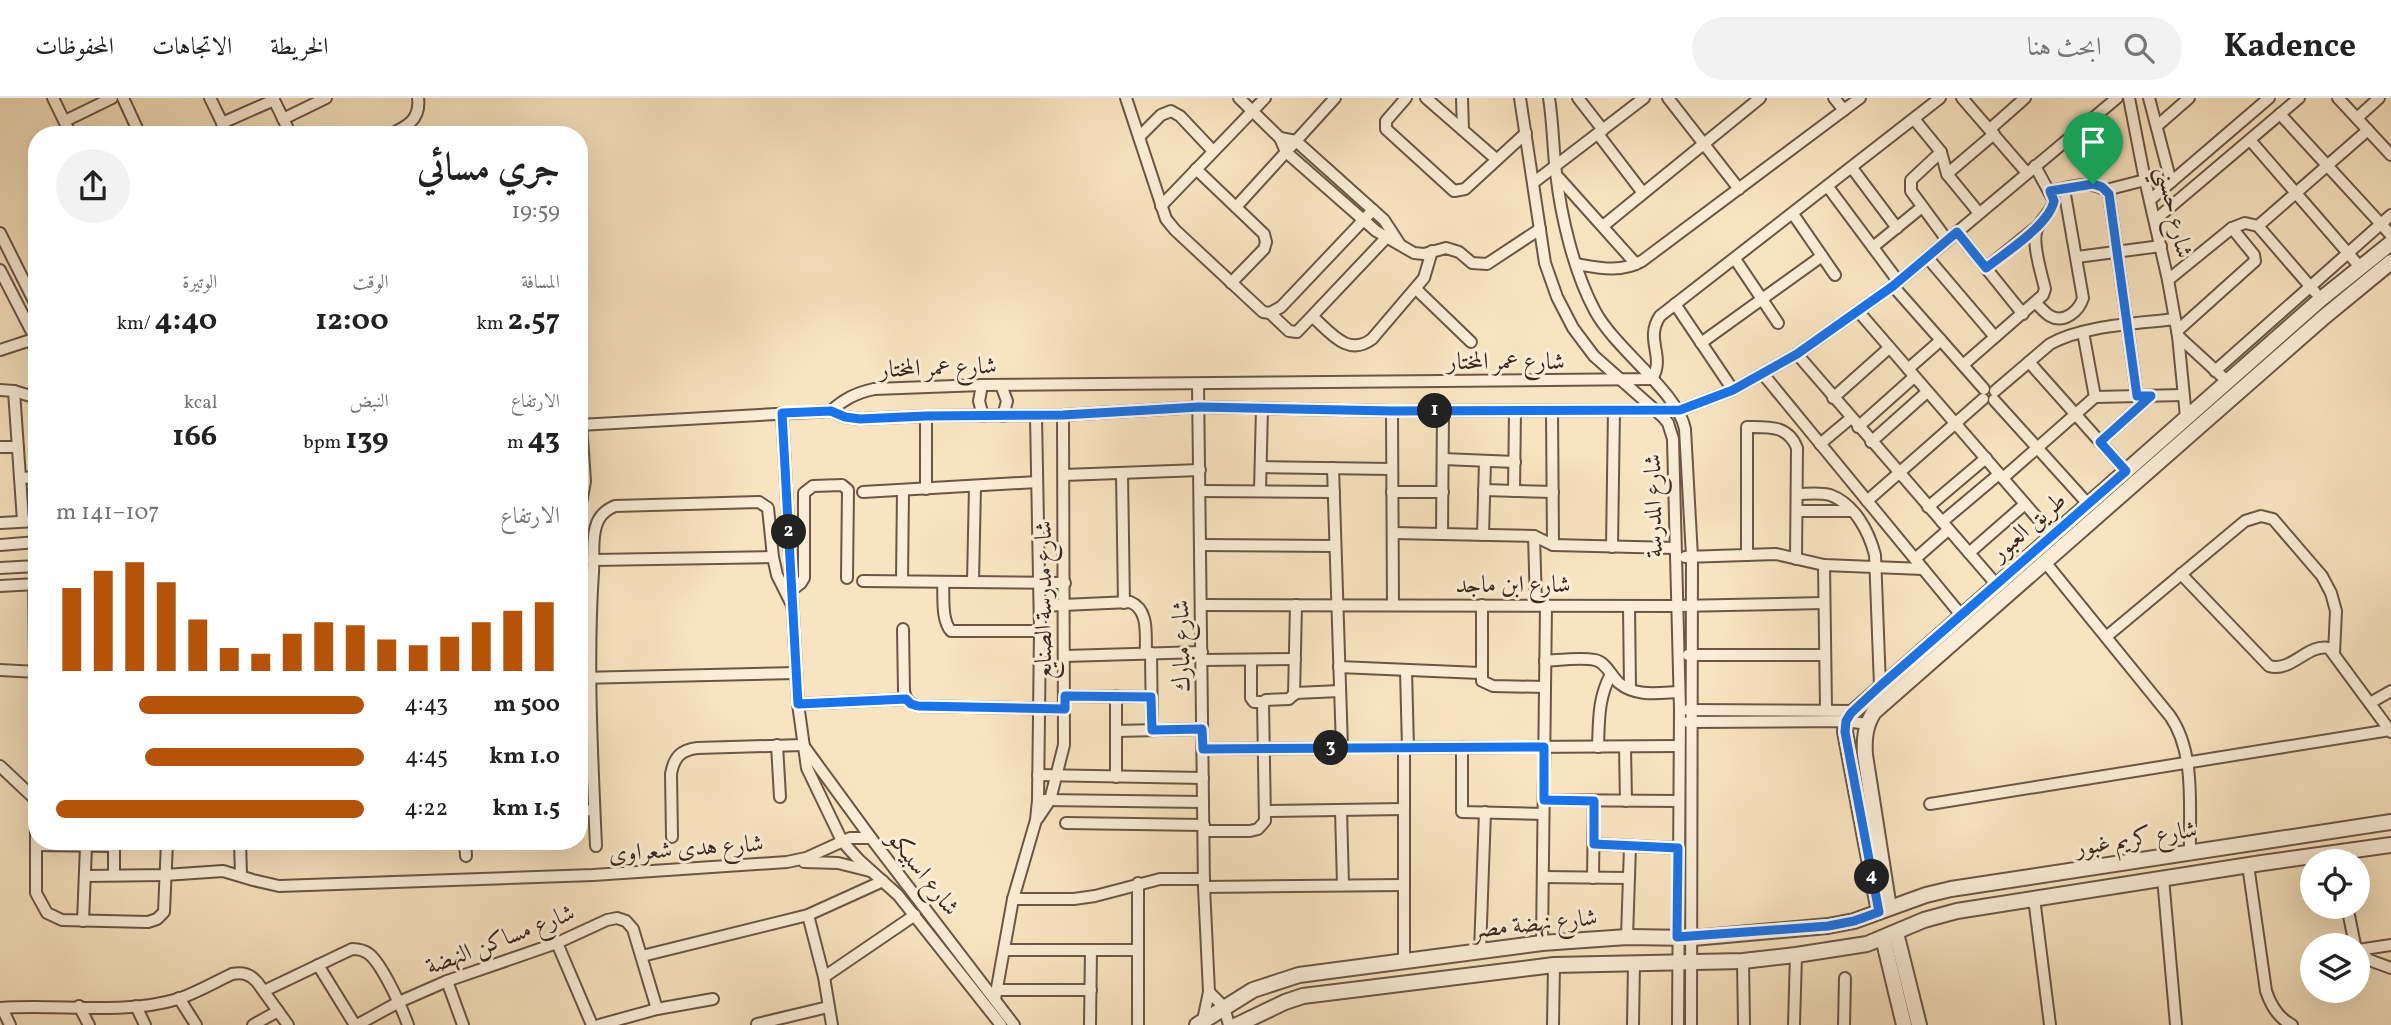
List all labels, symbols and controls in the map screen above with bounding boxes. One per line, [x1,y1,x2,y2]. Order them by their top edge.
search box [1692,17,2182,80]
text: Kadence [2224,25,2356,71]
icon: search [2120,29,2158,67]
text: ابحث هنا [2027,30,2102,66]
text: المحفوظات [35,31,114,65]
text: الاتجاهات [152,31,232,65]
text: الخريطة [270,31,329,65]
pin [2063,112,2123,184]
icon: arrive [2074,123,2112,161]
text: جري مسائي [417,143,560,196]
button: share [56,149,130,223]
street label: شارع حسني [2143,163,2200,262]
text: 19:59 [511,196,560,228]
text: الوتيرة [182,270,217,296]
text: الوقت [352,270,389,296]
text: المسافة [521,270,560,296]
text: 4:40 [155,300,217,342]
text: 12:00 [315,300,389,342]
text: 2.57 [507,300,560,342]
text: /km [117,311,155,337]
text: km [476,311,507,337]
street label: شارع عمر المختار [1445,346,1565,381]
street label: شارع عمر المختار [877,350,998,389]
text: النبض [350,389,389,415]
text: الارتفاع [511,389,560,415]
text: kcal [184,390,217,416]
pin: 1 [1418,394,1452,428]
text: 1 [1431,397,1438,423]
text: 166 [172,416,217,458]
text: 139 [345,419,389,461]
text: 43 [528,419,560,461]
text: bpm [303,430,345,456]
text: m [507,430,528,456]
street label: شارع المدرسة [1637,454,1674,558]
street label: طريق العبور [1982,485,2075,571]
text: 107–141 m [56,497,160,529]
text: الارتفاع [500,501,560,533]
pin: 2 [772,514,806,550]
text: 2 [784,518,793,544]
street label: شارع مدرسة الصنايع [1028,521,1065,679]
street label: شارع ابن ماجد [1455,569,1571,604]
street label: شارع مبارك [1165,599,1202,693]
text: 4:43 [404,689,448,721]
text: 500 m [494,689,560,721]
pin: 3 [1314,730,1348,766]
text: 3 [1326,734,1335,760]
text: 4:45 [405,741,448,773]
text: 1.0 km [489,741,560,773]
text: 4:22 [404,793,448,825]
text: 1.5 km [493,793,560,825]
street label: شارع كريم غبور [2071,814,2200,869]
street label: شارع اسبيكو [876,823,966,924]
street label: شارع هدى شعراوى [607,828,765,873]
map controls [2300,849,2370,1003]
button: locate [2300,849,2370,919]
pin: 4 [1854,860,1890,894]
text: 4 [1866,863,1877,889]
street label: شارع مساكن النهضة [421,897,581,986]
street label: شارع نهضة مصر [1468,902,1599,950]
button: layers [2300,933,2370,1003]

